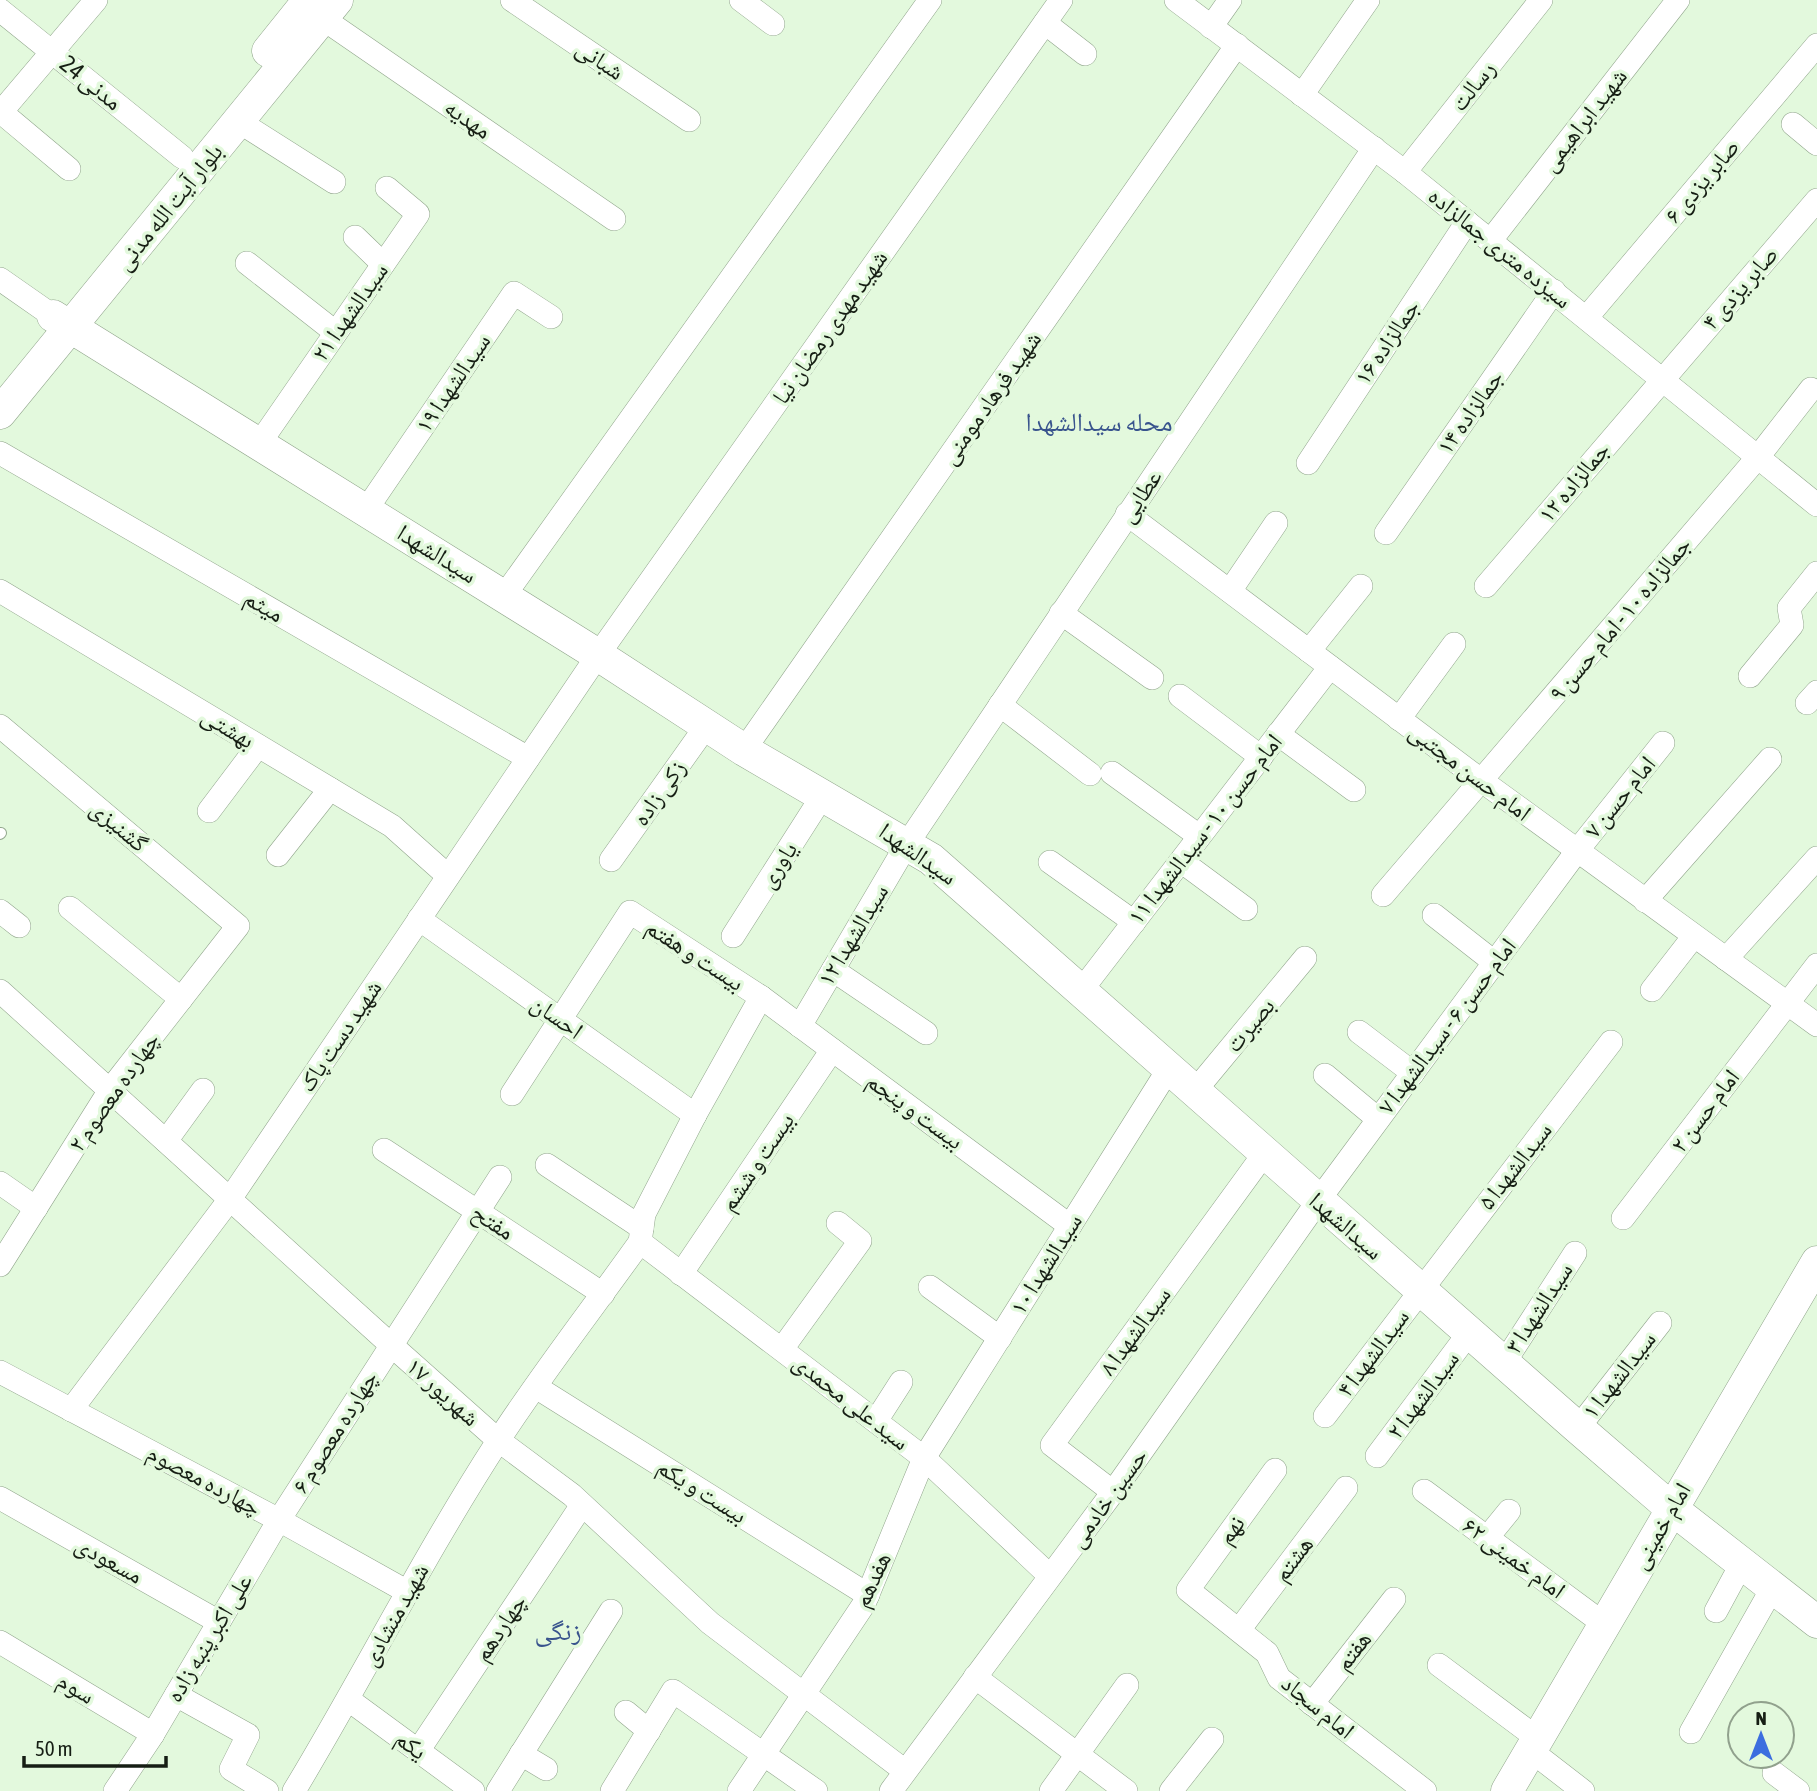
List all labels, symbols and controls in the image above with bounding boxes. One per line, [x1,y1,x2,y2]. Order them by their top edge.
street label: شبانی [571,34,629,86]
street label: مدنی 24 [54,50,128,116]
street label: رسالت [1445,55,1500,116]
street label: شهید ابراهیمی [1535,63,1633,177]
street label: مهدیه [440,93,497,144]
street label: صابر یزدی ۶ [1659,133,1745,229]
street label: بلوار آیت الله مدنی [109,138,229,276]
street label: سیزده متری جمالزاده [1423,182,1577,314]
street label: صابر یزدی ۴ [1696,241,1784,335]
street label: شهید مهدی رمضان نیا [766,245,894,409]
street label: سیدالشهدا ۲۱ [306,257,394,366]
street label: جمالزاده ۱۶ [1348,294,1425,389]
street label: شهید فرهاد مومنی [935,326,1047,470]
street label: سیدالشهدا ۱۹ [410,328,496,438]
street label: جمالزاده ۱۴ [1431,365,1508,459]
district label: محله سیدالشهدا [1025,407,1173,437]
street label: جمالزاده ۱۲ [1532,436,1615,527]
street label: عطایی [1112,464,1168,528]
street label: سیدالشهدا [392,519,482,589]
street label: جمالزاده ۱۰ - امام حسن ۹ [1543,531,1698,708]
street label: میثم [238,584,289,630]
street label: بهشتی [196,701,260,755]
street label: امام حسن مجتبی [1402,717,1536,829]
street label: امام حسن ۱۰ - سیدالشهدا ۱۱ [1122,728,1290,931]
street label: امام حسن ۷ [1579,750,1663,845]
street label: زکی زاده [626,755,692,831]
street label: گشنیزی [85,794,153,858]
street label: سیدالشهدا [874,817,962,890]
street label: یاوری [753,837,803,893]
street label: سیدالشهدا ۱۲ [812,879,894,991]
street label: بیست و هفتم [640,913,749,999]
street label: امام حسن ۶ - سیدالشهدا ۷ [1372,933,1524,1120]
street label: شهید دست پاک [292,975,388,1097]
street label: احسان [526,989,588,1045]
street label: بصیرت [1219,992,1281,1058]
street label: چهارده معصوم ۲ [63,1027,167,1158]
street label: امام حسن ۲ [1665,1064,1747,1159]
street label: بیست و پنجم [860,1067,969,1157]
street label: بیست و ششم [714,1107,802,1218]
street label: سیدالشهدا ۵ [1472,1117,1557,1215]
street label: سیدالشهدا [1304,1186,1389,1265]
street label: مفتح [466,1198,519,1247]
street label: سیدالشهدا ۱۰ [1004,1208,1087,1319]
street label: سیدالشهدا ۳ [1499,1257,1578,1358]
street label: سیدالشهدا ۸ [1093,1281,1176,1380]
street label: سیدالشهدا ۴ [1331,1304,1415,1402]
street label: سیدالشهدا ۱ [1576,1326,1661,1424]
street label: سیدالشهدا ۲ [1381,1346,1465,1444]
street label: سید علی محمدی [787,1348,915,1456]
street label: ۱۷ شهریور [401,1352,485,1431]
street label: چهارده معصوم ۶ [286,1365,385,1500]
street label: چهارده معصوم [141,1438,266,1524]
street label: حسین خادمی [1063,1443,1153,1553]
street label: بیست و یکم [651,1452,752,1531]
street label: امام خمینی [1625,1478,1699,1575]
street label: نهم [1211,1510,1252,1551]
street label: امام خمینی ۶۲ [1456,1511,1571,1606]
street label: مسعودی [70,1530,148,1590]
street label: هشتم [1267,1531,1321,1588]
street label: هفدهم [847,1548,899,1613]
street label: شهید منشادی [355,1559,435,1671]
street label: علی اکبر پنبه زاده [160,1569,258,1707]
street label: چهاردهم [468,1589,534,1668]
district label: زنگی [535,1616,581,1647]
street label: هفتم [1329,1626,1379,1678]
street label: سوم [51,1666,100,1712]
street label: امام سجاد [1275,1669,1360,1746]
north arrow [1726,1700,1796,1770]
text: N [1755,1707,1767,1729]
scale bar [24,1724,166,1768]
street label: یکم [389,1724,432,1767]
text: 50 m [35,1736,73,1760]

